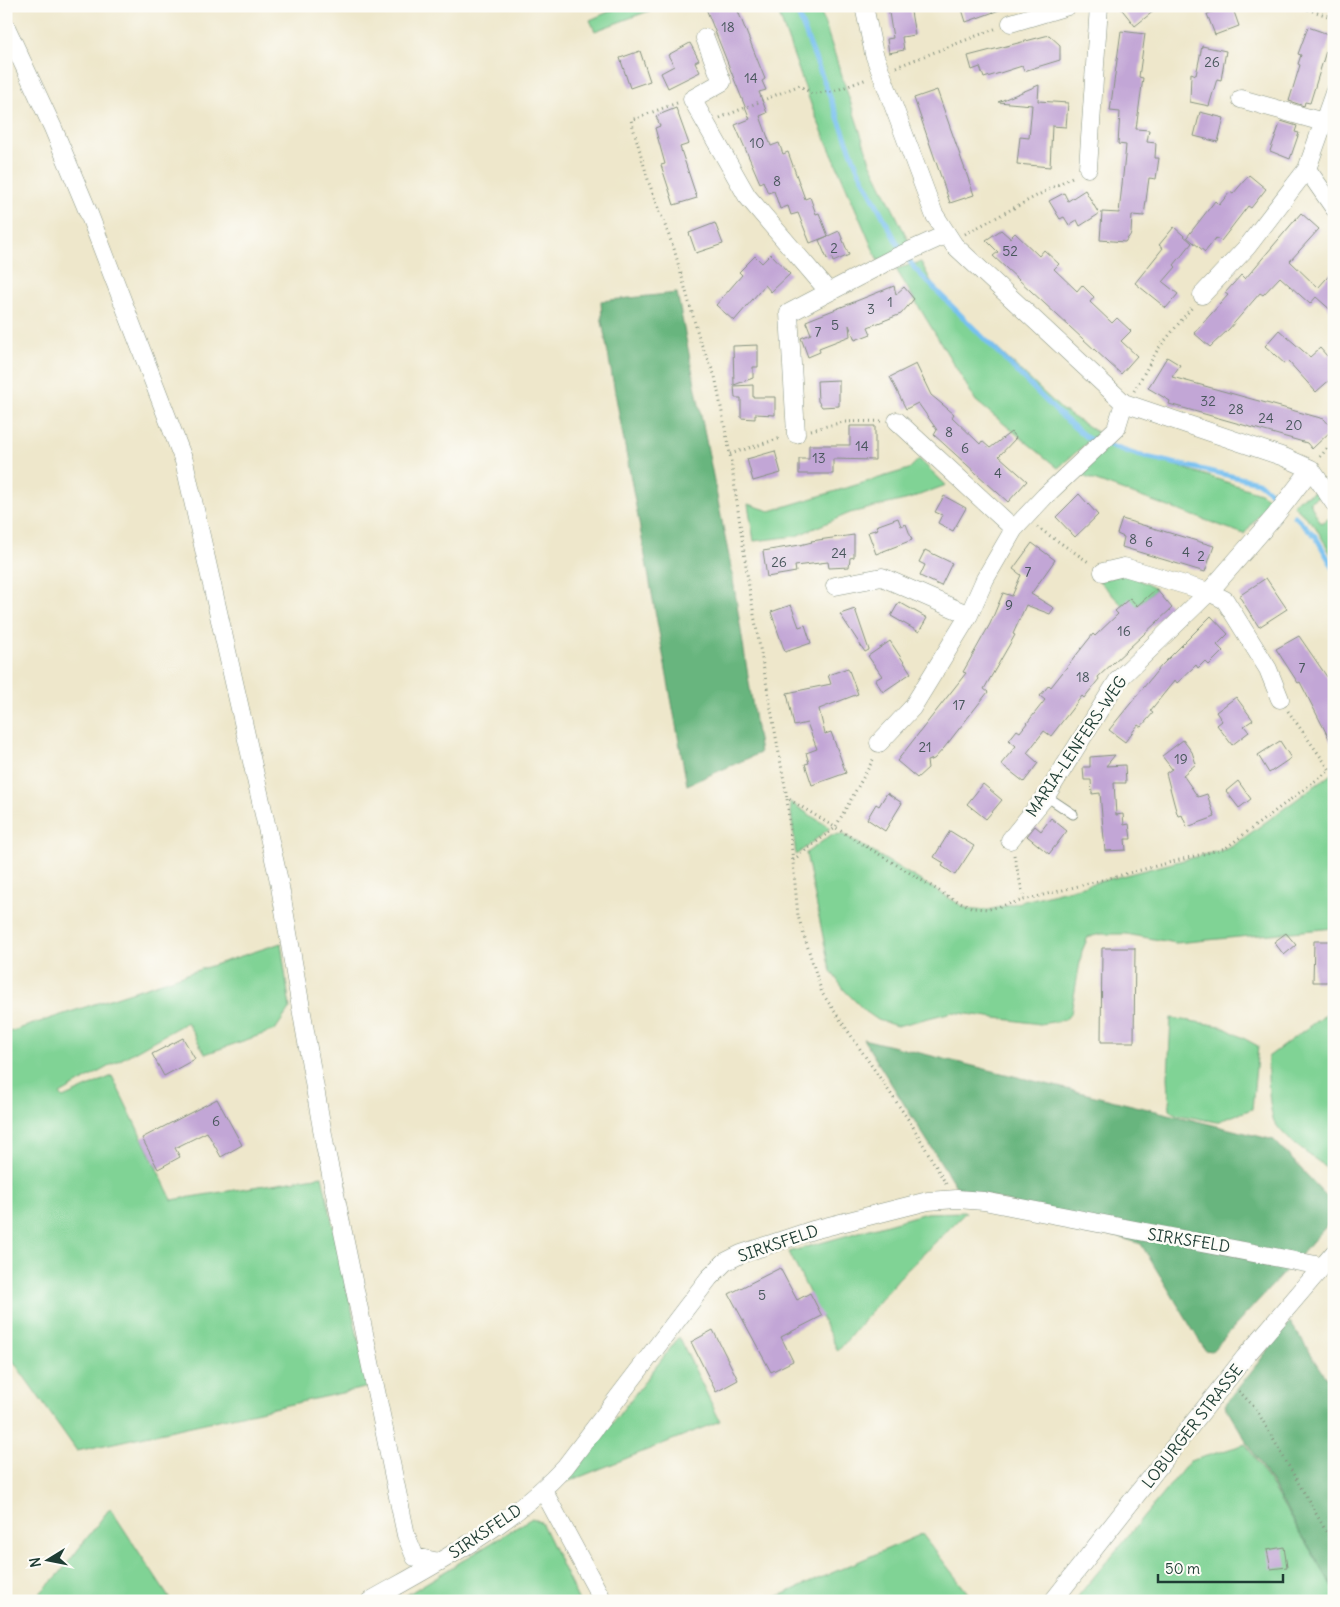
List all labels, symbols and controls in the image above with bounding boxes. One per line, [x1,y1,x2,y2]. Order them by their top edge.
house number: 18 [721,18,735,36]
house number: 26 [1204,53,1220,71]
house number: 14 [744,69,758,87]
house number: 10 [750,134,764,152]
house number: 8 [773,172,781,190]
house number: 2 [830,239,838,257]
house number: 52 [1002,242,1018,260]
house number: 1 [887,293,893,311]
house number: 3 [867,300,875,318]
house number: 5 [831,316,839,334]
house number: 7 [815,323,822,341]
house number: 32 [1200,392,1216,410]
house number: 28 [1228,400,1244,418]
house number: 24 [1258,409,1274,427]
house number: 20 [1286,416,1302,434]
house number: 8 [945,423,953,441]
house number: 14 [855,437,869,455]
house number: 6 [961,439,969,457]
house number: 13 [812,449,826,467]
house number: 4 [994,464,1002,482]
house number: 8 [1129,530,1137,548]
house number: 6 [1145,533,1153,551]
house number: 4 [1182,543,1190,561]
house number: 24 [831,544,847,562]
house number: 2 [1197,547,1205,565]
house number: 26 [771,553,787,571]
house number: 7 [1025,563,1032,581]
house number: 9 [1005,596,1013,614]
house number: 16 [1117,622,1131,640]
house number: 7 [1299,659,1306,677]
house number: 18 [1076,668,1090,686]
street label: MARIA-LENFERS-WEG [1021,672,1131,820]
house number: 17 [953,696,965,714]
house number: 21 [918,738,932,756]
house number: 19 [1174,750,1188,768]
house number: 6 [212,1112,220,1130]
street label: SIRKSFELD [735,1220,821,1266]
street label: SIRKSFELD [1146,1224,1232,1256]
house number: 5 [758,1286,766,1304]
street label: LOBURGER STRASSE [1137,1360,1247,1492]
street label: SIRKSFELD [445,1499,525,1563]
north arrow [22,1534,72,1584]
scale bar [1158,1552,1282,1584]
text: N [25,1556,45,1569]
text: 50 m [1165,1559,1200,1578]

